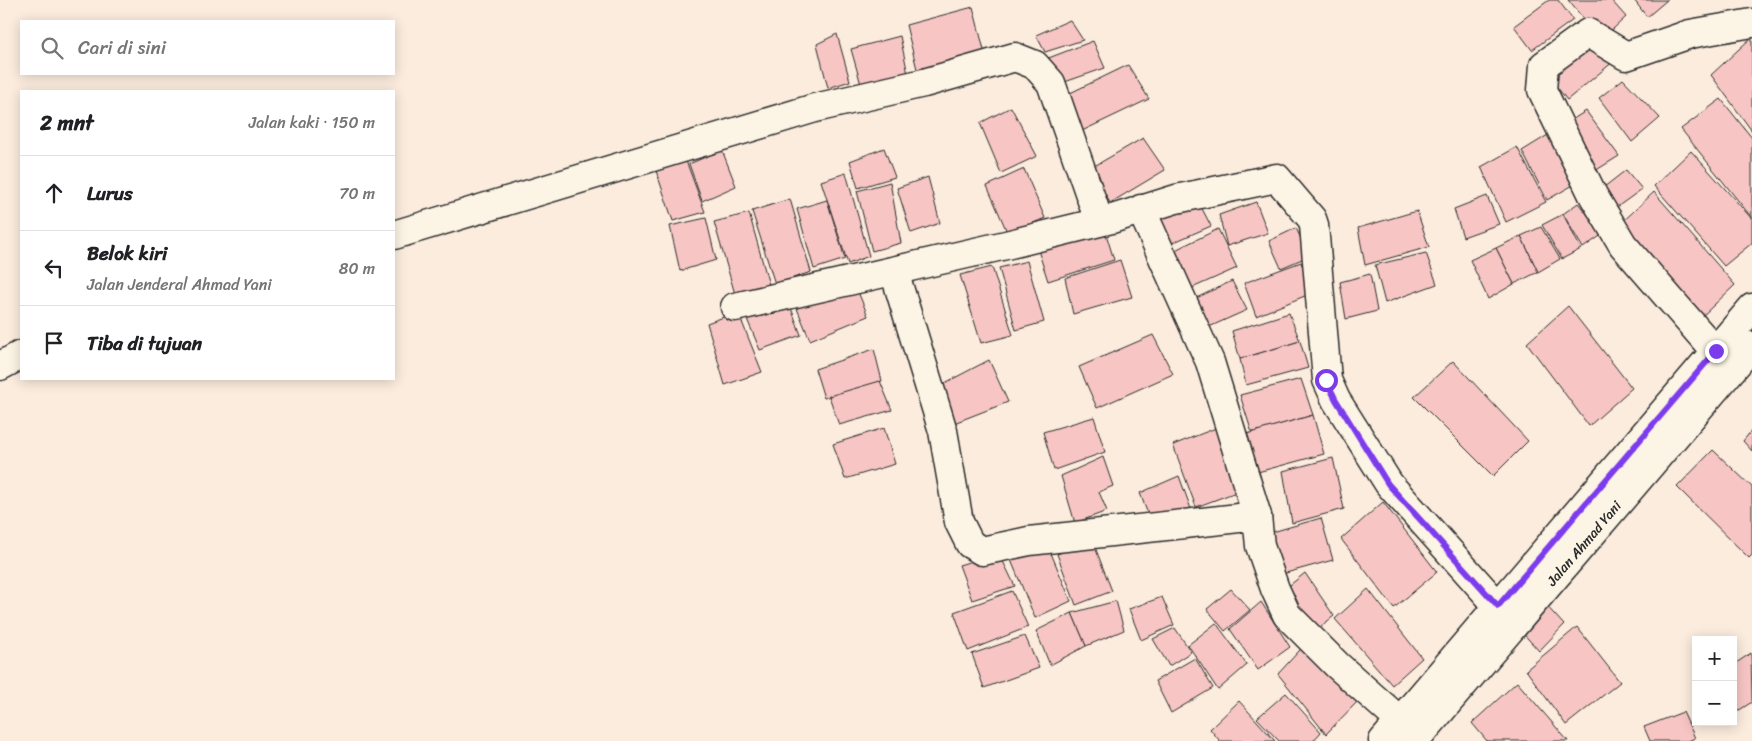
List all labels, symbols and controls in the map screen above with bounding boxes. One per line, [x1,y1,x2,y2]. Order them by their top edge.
search box [20,20,395,75]
text: Cari di sini [78,31,166,64]
icon: search [38,34,66,62]
text: 2 mnt [40,104,94,142]
text: Jalan kaki · 150 m [249,108,375,137]
text: Lurus [87,177,133,210]
icon: ahead [40,179,68,207]
text: 70 m [339,179,375,208]
text: Belok kiri [87,237,167,270]
icon: left [40,254,68,282]
text: 80 m [339,254,375,283]
text: Jalan Jenderal Ahmad Yani [87,270,272,299]
text: Tiba di tujuan [87,327,202,360]
icon: arrive [40,329,68,357]
route end [1705,340,1728,363]
route start [1315,369,1338,392]
street label: Jalan Ahmad Yani [1540,494,1629,593]
map controls [1692,636,1737,726]
button: + [1692,636,1737,681]
button: − [1692,681,1737,726]

